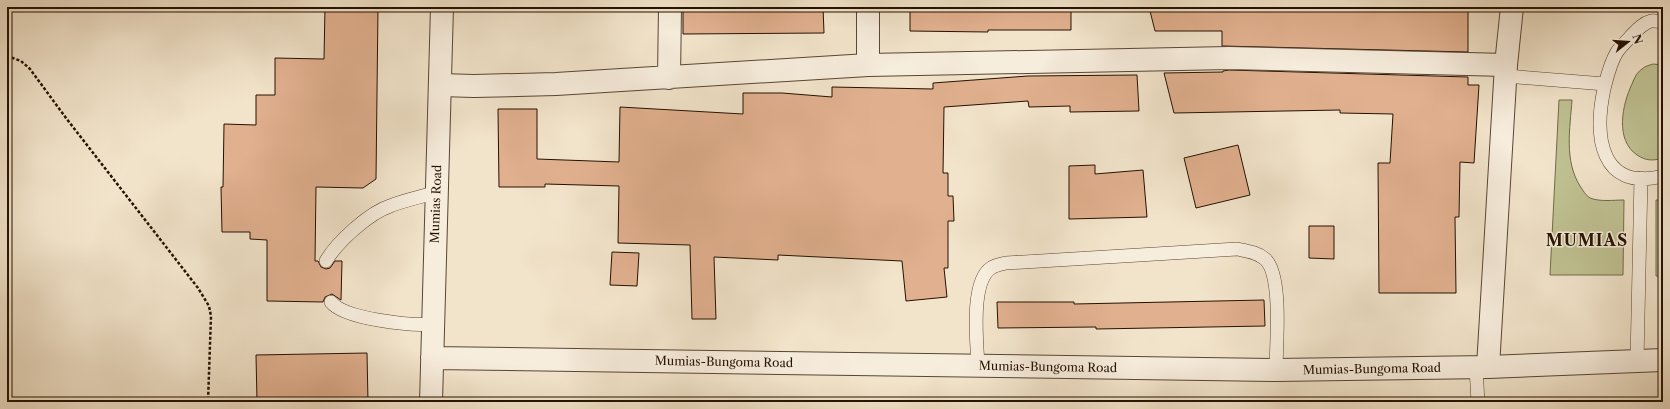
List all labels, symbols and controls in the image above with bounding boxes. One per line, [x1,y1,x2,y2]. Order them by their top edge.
north arrow [1608,22,1648,62]
text: N [1629,32,1646,46]
street label: Mumias Road [427,164,444,244]
district label: MUMIAS [1546,230,1628,250]
street label: Mumias-Bungoma Road [655,353,794,370]
street label: Mumias-Bungoma Road [979,358,1118,375]
street label: Mumias-Bungoma Road [1303,360,1442,377]

